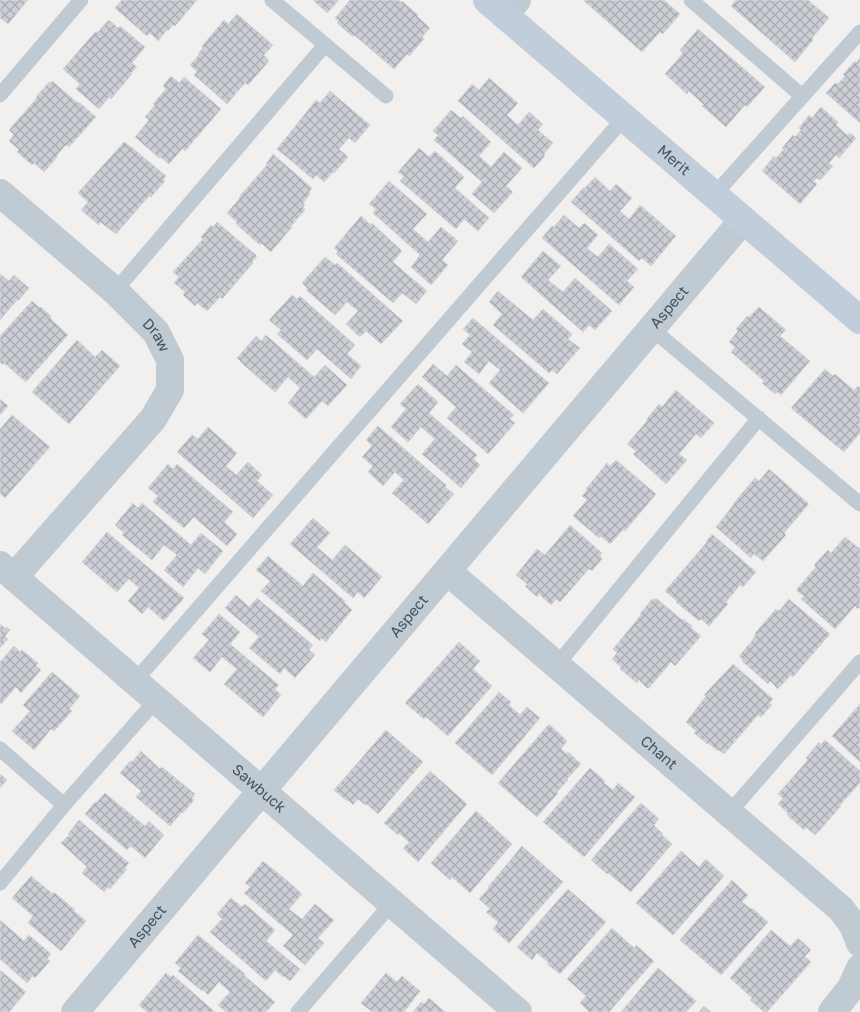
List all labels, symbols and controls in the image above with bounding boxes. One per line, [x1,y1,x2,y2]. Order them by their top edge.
street label: Merit [654,140,694,178]
street label: Aspect [646,282,692,332]
street label: Draw [139,314,174,355]
street label: Aspect [385,590,431,640]
street label: Chant [637,731,682,773]
street label: Sawbuck [229,760,290,816]
street label: Aspect [123,901,169,951]

